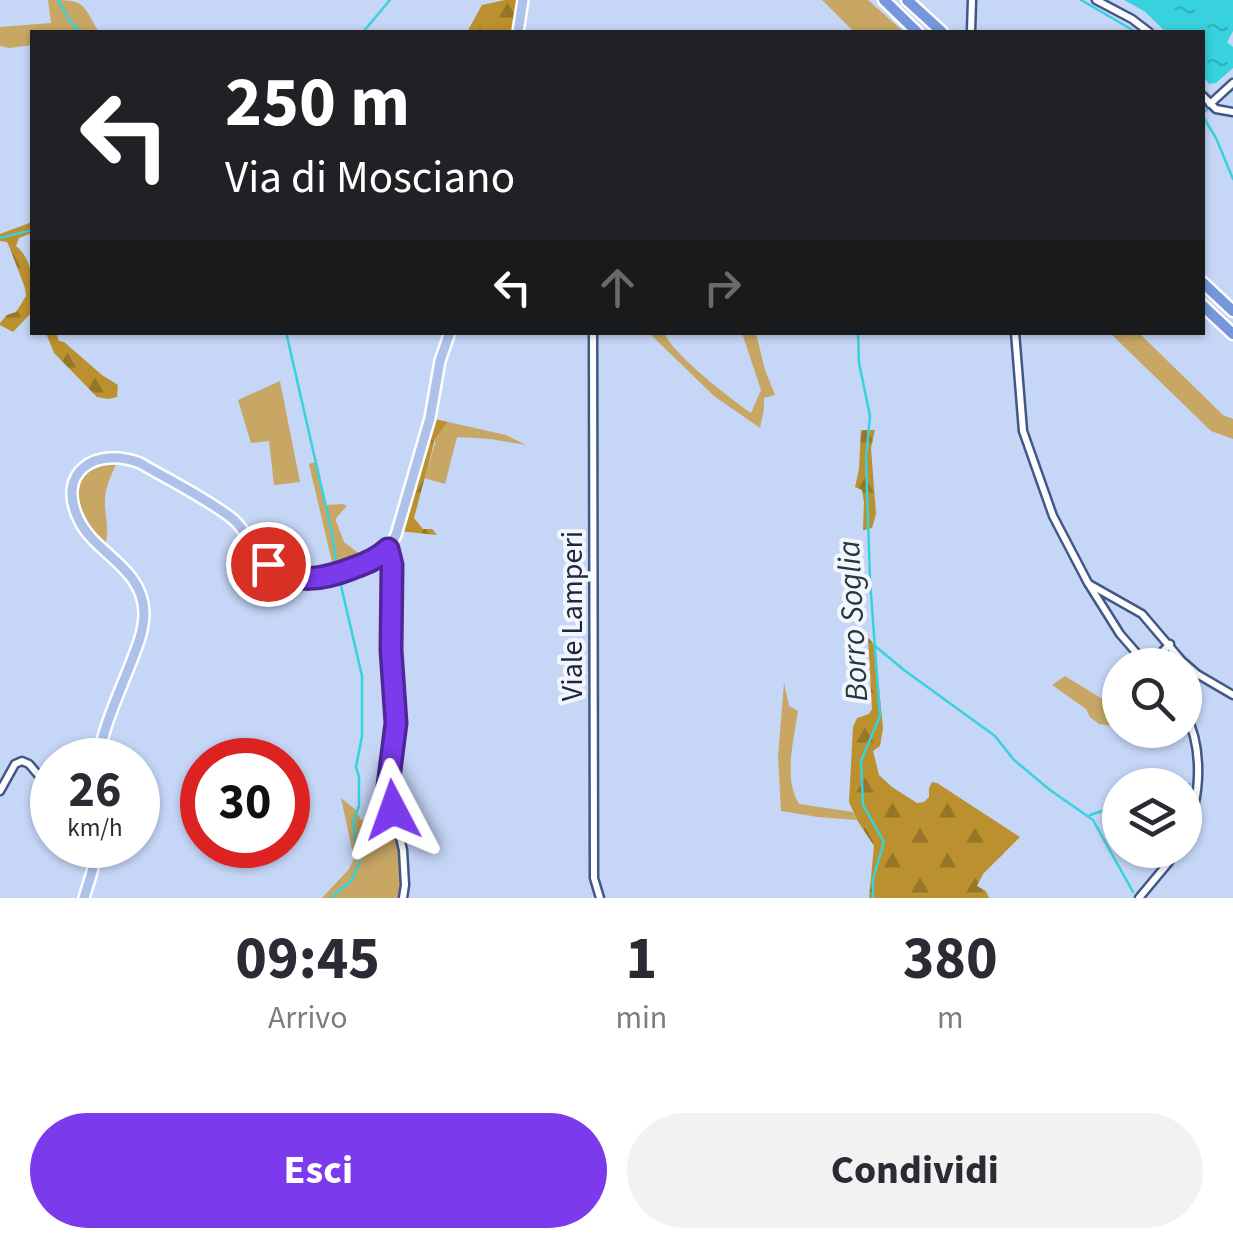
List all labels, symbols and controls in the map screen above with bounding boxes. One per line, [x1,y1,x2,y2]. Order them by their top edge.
text: 250 m [225,53,410,153]
icon: left [60,70,190,200]
text: Via di Mosciano [225,146,515,210]
icon: left [485,260,540,315]
icon: ahead [590,260,645,315]
icon: right [695,260,750,315]
pin [226,522,311,607]
street label: Viale Lamperi [551,531,594,701]
icon: arrive [241,537,296,592]
water label: Borro Soglia [826,539,880,703]
map controls [1102,648,1202,868]
button: search [1102,648,1202,748]
speed limit sign: 30 [180,738,310,868]
text: 26 [69,755,121,826]
position arrow [341,758,445,862]
button: layers [1102,768,1202,868]
text: km/h [67,810,123,846]
text: 09:45 [235,917,380,1002]
text: 1 [626,917,657,1002]
text: 380 [903,917,998,1002]
text: Arrivo [268,995,348,1041]
text: min [615,995,667,1041]
text: m [937,995,963,1041]
button: Esci [30,1113,607,1228]
button: Condividi [627,1113,1203,1228]

